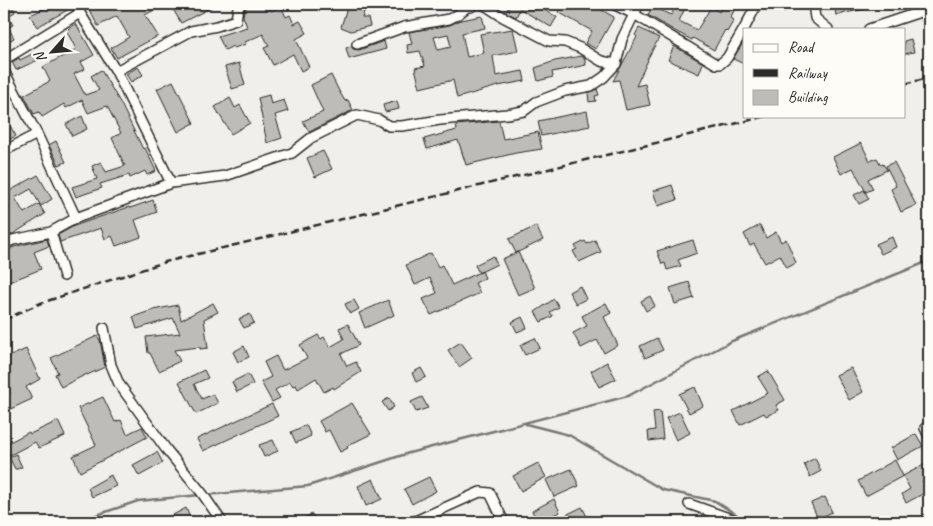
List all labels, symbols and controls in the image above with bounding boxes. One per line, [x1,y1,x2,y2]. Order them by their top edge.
north arrow [28,28,78,78]
legend [743,28,906,118]
text: Road [788,38,815,57]
text: N [30,48,50,65]
text: Railway [788,64,829,83]
text: Building [788,88,828,107]

